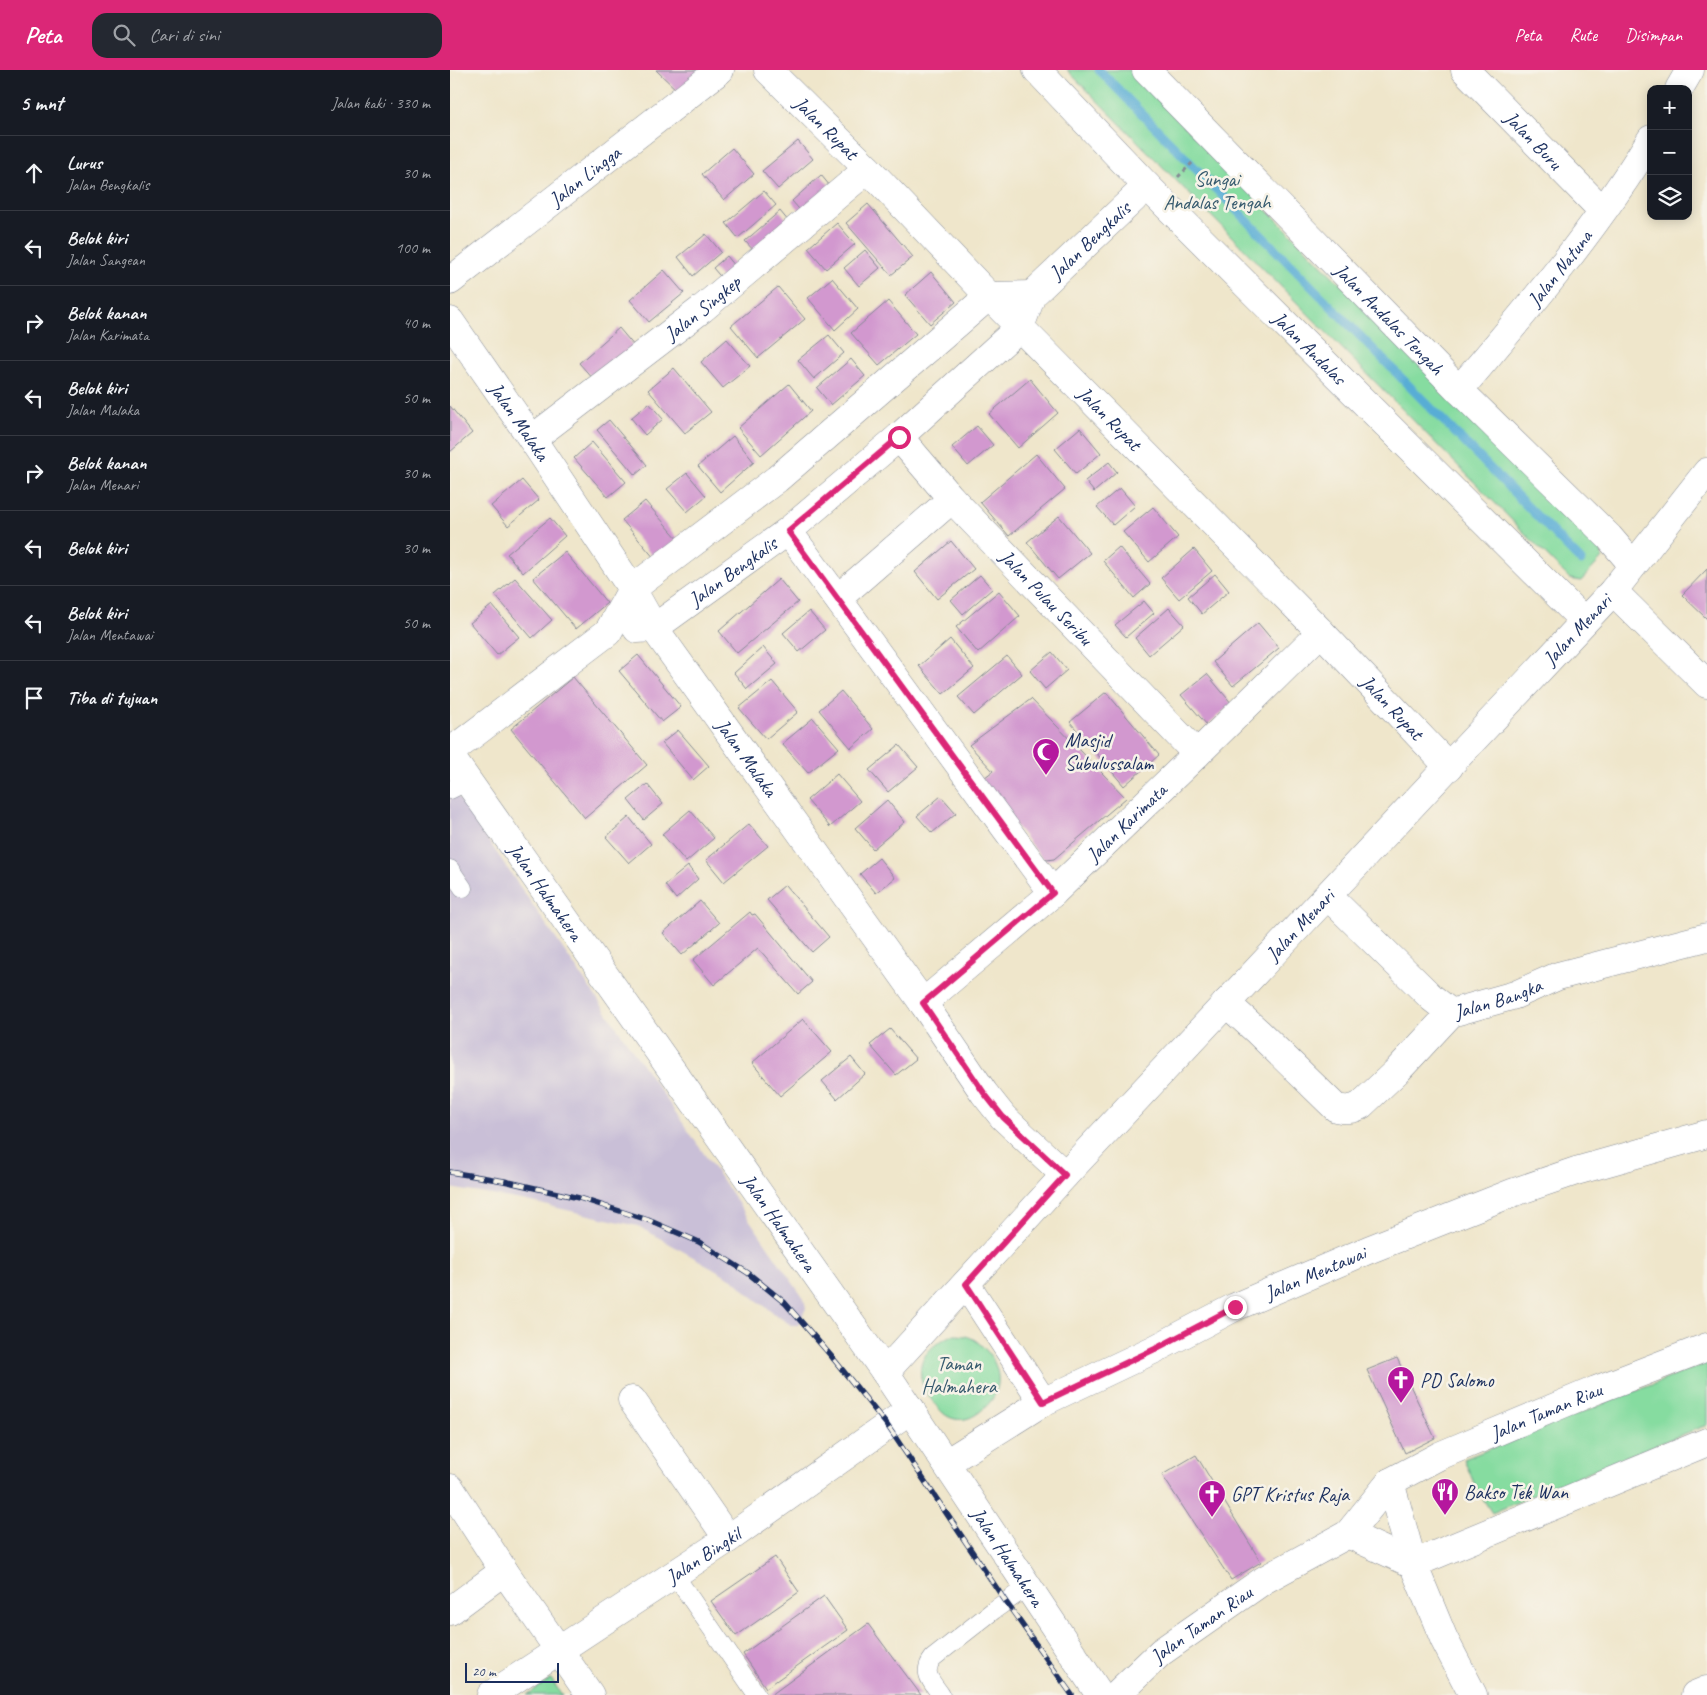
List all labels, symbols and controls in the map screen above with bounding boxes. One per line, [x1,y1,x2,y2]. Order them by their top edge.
search box [92,13,442,58]
text: Peta [25,20,62,50]
icon: search [110,21,138,49]
text: Cari di sini [150,23,220,47]
text: Peta [1515,24,1542,46]
text: Rute [1570,24,1597,46]
text: Disimpan [1625,24,1682,46]
map controls [1647,85,1692,220]
button: + [1647,85,1692,130]
text: 5 mnt [20,90,63,116]
street label: Jalan Rupat [788,90,865,166]
text: Jalan kaki · 330 m [332,93,430,113]
street label: Jalan Buru [1499,105,1569,176]
button: − [1647,130,1692,175]
street label: Jalan Lingga [543,139,627,212]
text: Lurus [67,151,102,175]
icon: ahead [20,159,48,187]
text: 30 m [403,163,430,183]
park label: Sungai Andalas Tengah [1163,167,1272,215]
text: Jalan Bengkalis [67,175,149,195]
button: layers [1647,175,1692,220]
street label: Jalan Bengkalis [1043,194,1137,286]
street label: Jalan Natuna [1521,223,1599,312]
text: Belok kiri [67,226,127,250]
icon: left [20,234,48,262]
text: 100 m [396,238,430,258]
text: Jalan Sangean [67,250,145,270]
street label: Jalan Andalas Tengah [1328,257,1450,381]
street label: Jalan Singkep [658,269,747,347]
text: Belok kanan [67,301,146,325]
street label: Jalan Andalas [1267,305,1353,391]
icon: right [20,309,48,337]
text: 40 m [403,313,430,333]
text: Jalan Karimata [67,325,149,345]
text: Belok kiri [67,376,127,400]
street label: Jalan Malaka [483,376,556,467]
street label: Jalan Rupat [1072,380,1149,457]
icon: left [20,384,48,412]
text: 50 m [403,388,430,408]
text: Jalan Malaka [67,400,139,420]
route start [888,426,911,449]
text: Belok kanan [67,451,146,475]
icon: right [20,459,48,487]
text: 30 m [403,463,430,483]
text: Jalan Menari [67,475,139,495]
street label: Jalan Bengkalis [683,530,783,612]
icon: left [20,534,48,562]
text: Belok kiri [67,536,127,560]
text: 30 m [403,538,430,558]
street label: Jalan Pulau Seribu [994,544,1099,652]
street label: Jalan Menari [1537,587,1618,671]
text: Belok kiri [67,601,127,625]
icon: left [20,609,48,637]
text: 50 m [403,613,430,633]
text: Jalan Mentawai [67,625,153,645]
street label: Jalan Rupat [1355,669,1431,747]
icon: arrive [20,684,48,712]
text: Tiba di tujuan [67,686,157,710]
street label: Jalan Malaka [710,713,784,803]
place label: Masjid Subulussalam [1065,728,1154,776]
mosque icon: Masjid Subulussalam [1031,737,1061,776]
street label: Jalan Karimata [1080,777,1173,868]
street label: Jalan Halmahera [502,837,590,947]
street label: Jalan Menari [1259,882,1341,967]
street label: Jalan Bangka [1450,972,1547,1024]
street label: Jalan Halmahera [736,1168,823,1278]
street label: Jalan Mentawai [1260,1239,1371,1306]
route end [1224,1296,1247,1319]
park label: Taman Halmahera [921,1351,998,1399]
church icon: PD Salomo [1386,1365,1416,1404]
place label: PD Salomo [1420,1368,1494,1393]
street label: Jalan Taman Riau [1486,1376,1607,1446]
restaurant icon: Bakso Tek Wan [1430,1477,1460,1516]
church icon: GPT Kristus Raja [1197,1479,1227,1518]
place label: Bakso Tek Wan [1464,1480,1569,1505]
place label: GPT Kristus Raja [1231,1482,1350,1507]
street label: Jalan Halmahera [965,1502,1051,1612]
street label: Jalan Bingkil [660,1519,748,1590]
street label: Jalan Taman Riau [1144,1579,1258,1669]
scale bar [465,1660,559,1683]
text: 20 m [472,1663,496,1680]

